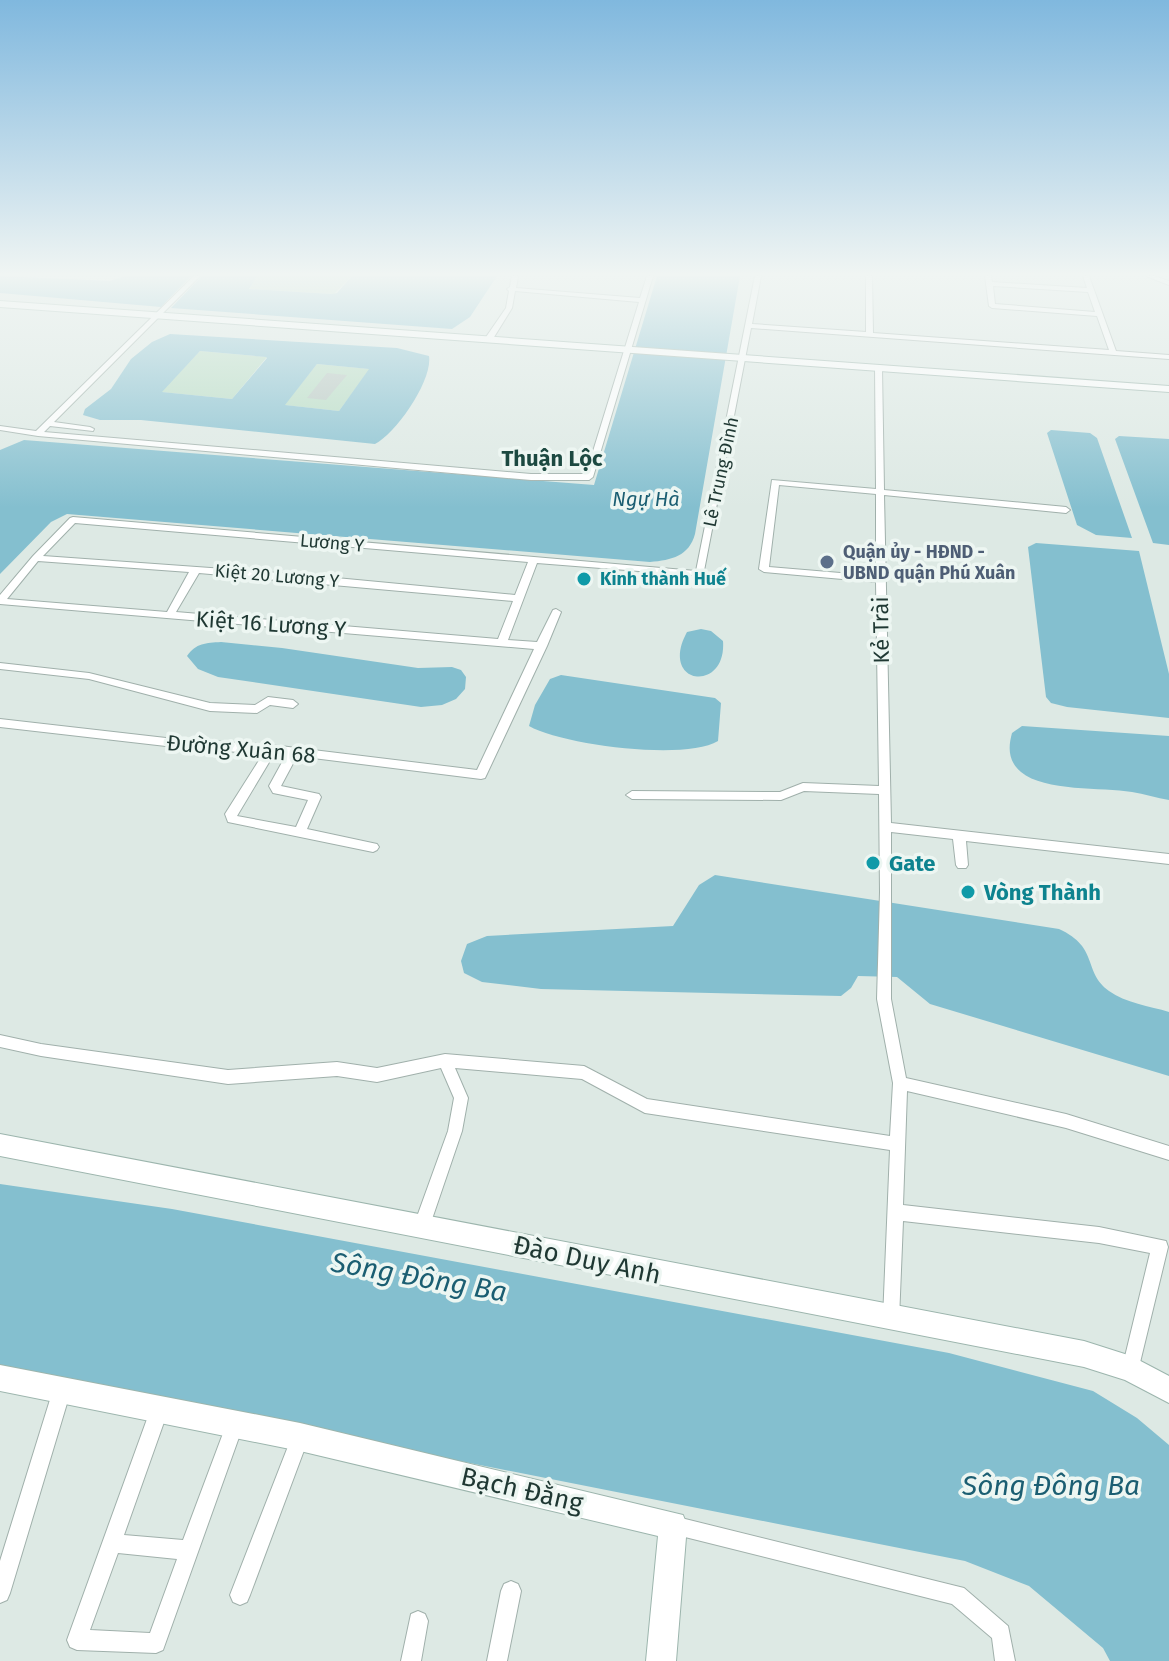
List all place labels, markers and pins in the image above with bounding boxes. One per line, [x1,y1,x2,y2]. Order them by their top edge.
place label: Quận ủy - HĐND - UBND quận Phú Xuân [843,541,1016,584]
marker: Quận ủy - HĐND - UBND quận Phú Xuân [818,553,836,571]
place label: Kinh thành Huế [600,567,727,590]
marker: Kinh thành Huế [575,570,593,588]
place label: Gate [889,850,936,877]
marker: Gate [864,854,882,872]
place label: Vòng Thành [983,879,1101,906]
marker: Vòng Thành [959,883,977,901]

